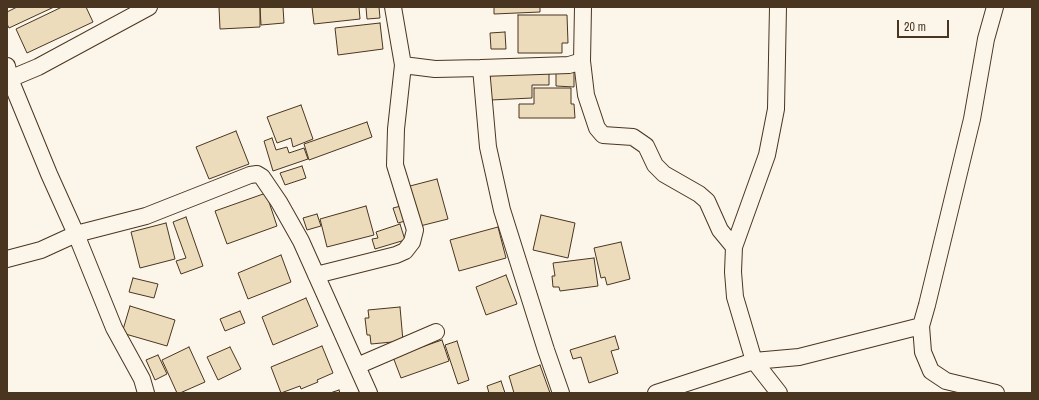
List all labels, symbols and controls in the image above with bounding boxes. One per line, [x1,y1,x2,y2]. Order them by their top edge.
scale bar [899,12,951,38]
text: 20 m [904,19,926,35]

